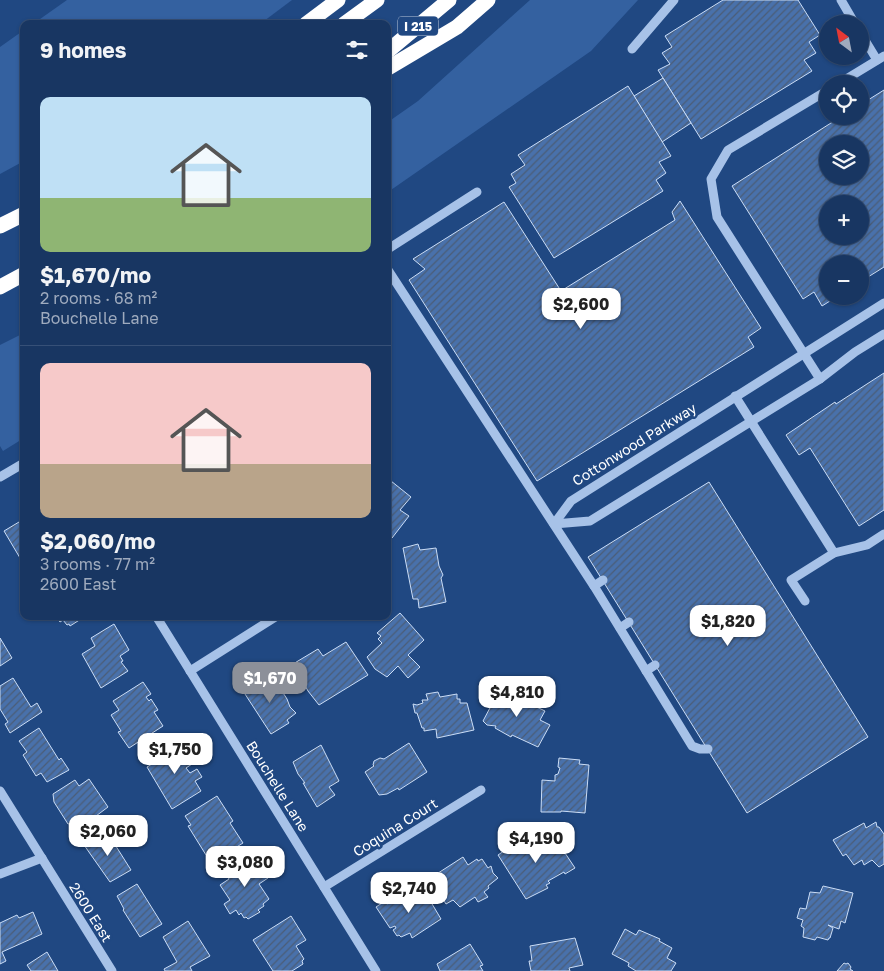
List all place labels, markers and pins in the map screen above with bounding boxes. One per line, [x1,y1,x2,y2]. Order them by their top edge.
pin: $2,600 [540,288,622,330]
pin: $1,820 [687,604,769,647]
pin: $1,670 [229,662,311,704]
pin: $4,810 [476,676,558,718]
pin: $1,750 [134,732,216,775]
pin: $2,060 [67,814,149,857]
pin: $4,190 [495,822,577,864]
pin: $3,080 [204,846,286,888]
pin: $2,740 [368,872,450,914]

